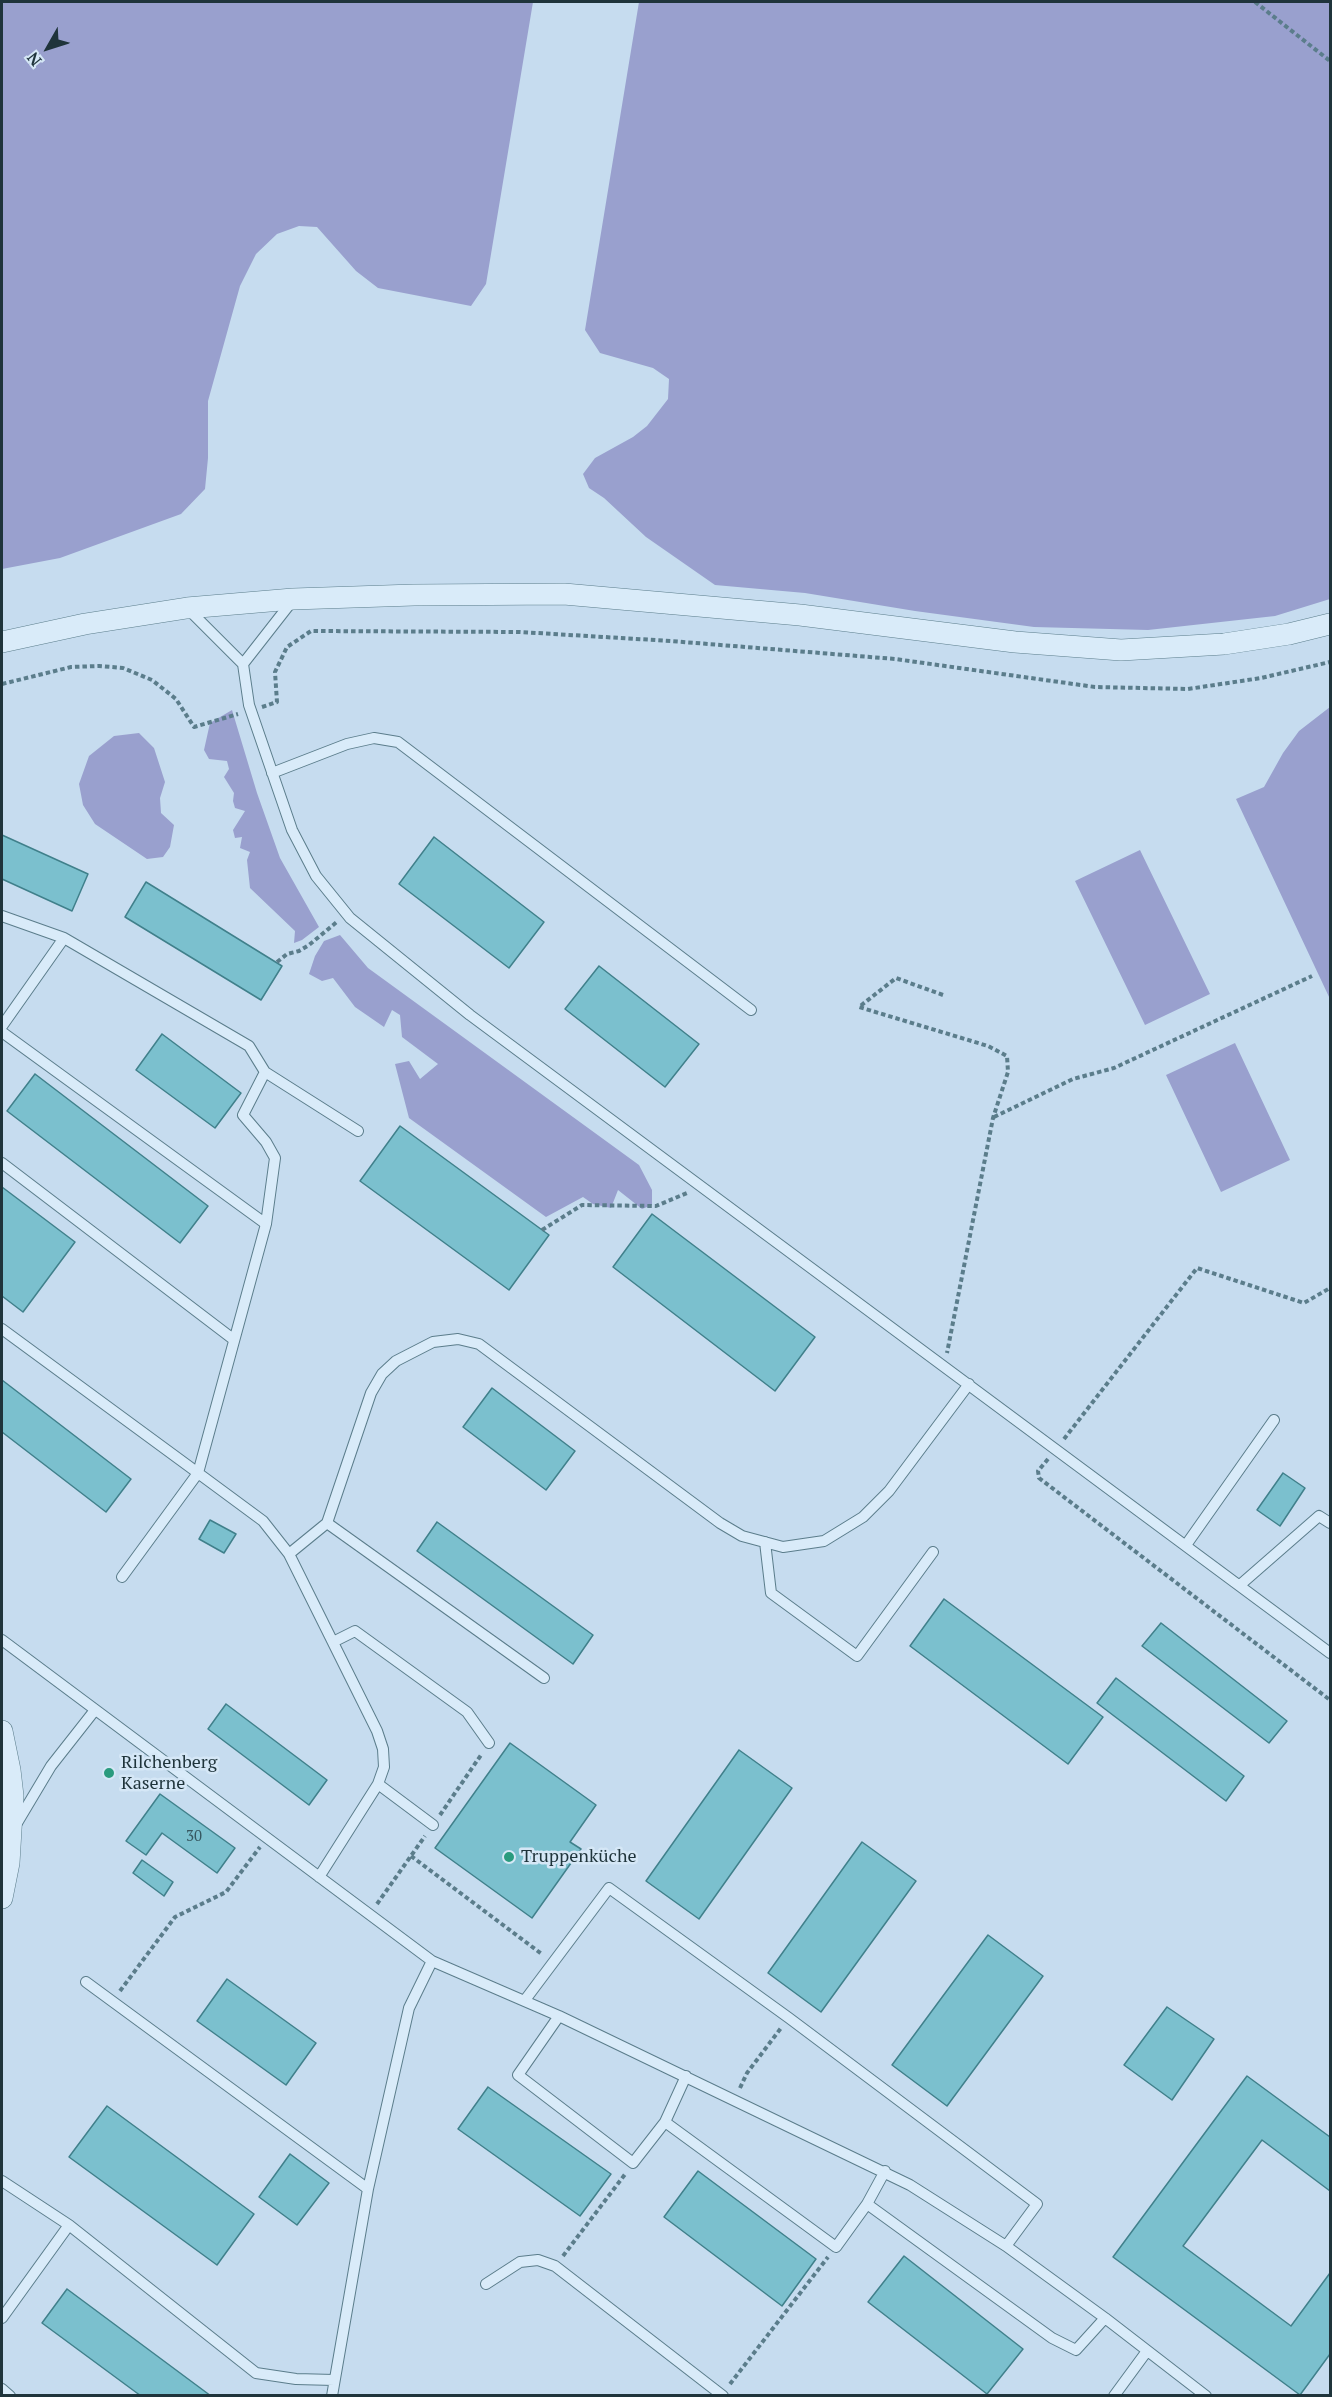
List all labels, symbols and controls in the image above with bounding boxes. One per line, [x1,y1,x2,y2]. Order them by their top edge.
north arrow [18,18,78,78]
text: N [22,48,46,71]
place label: Rilchenberg Kaserne [121,1752,217,1794]
marker: Rilchenberg Kaserne [102,1766,116,1780]
house number: 30 [186,1828,202,1846]
place label: Truppenküche [521,1846,637,1868]
marker: Truppenküche [502,1850,516,1864]

